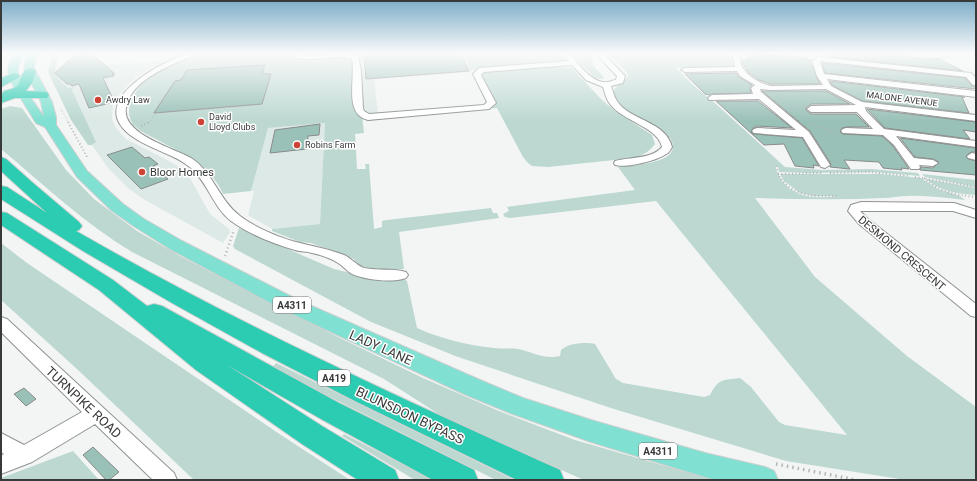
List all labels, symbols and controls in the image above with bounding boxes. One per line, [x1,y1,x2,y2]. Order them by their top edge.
street label: MALONE AVENUE [866,90,938,108]
marker: Awdry Law [93,95,103,105]
place label: Awdry Law [106,95,150,105]
place label: David Lloyd Clubs [209,112,256,132]
marker: David Lloyd Clubs [196,117,206,127]
marker: Robins Farm [292,140,302,150]
place label: Robins Farm [305,140,356,150]
place label: Bloor Homes [150,166,214,179]
marker: Bloor Homes [137,167,147,177]
street label: DESMOND CRESCENT [856,213,948,294]
road number: A4311 [273,297,311,313]
street label: LADY LANE [347,327,415,368]
street label: TURNPIKE ROAD [43,364,125,441]
road number: A419 [318,370,350,386]
street label: BLUNSDON BYPASS [354,384,466,447]
road number: A4311 [639,443,677,459]

